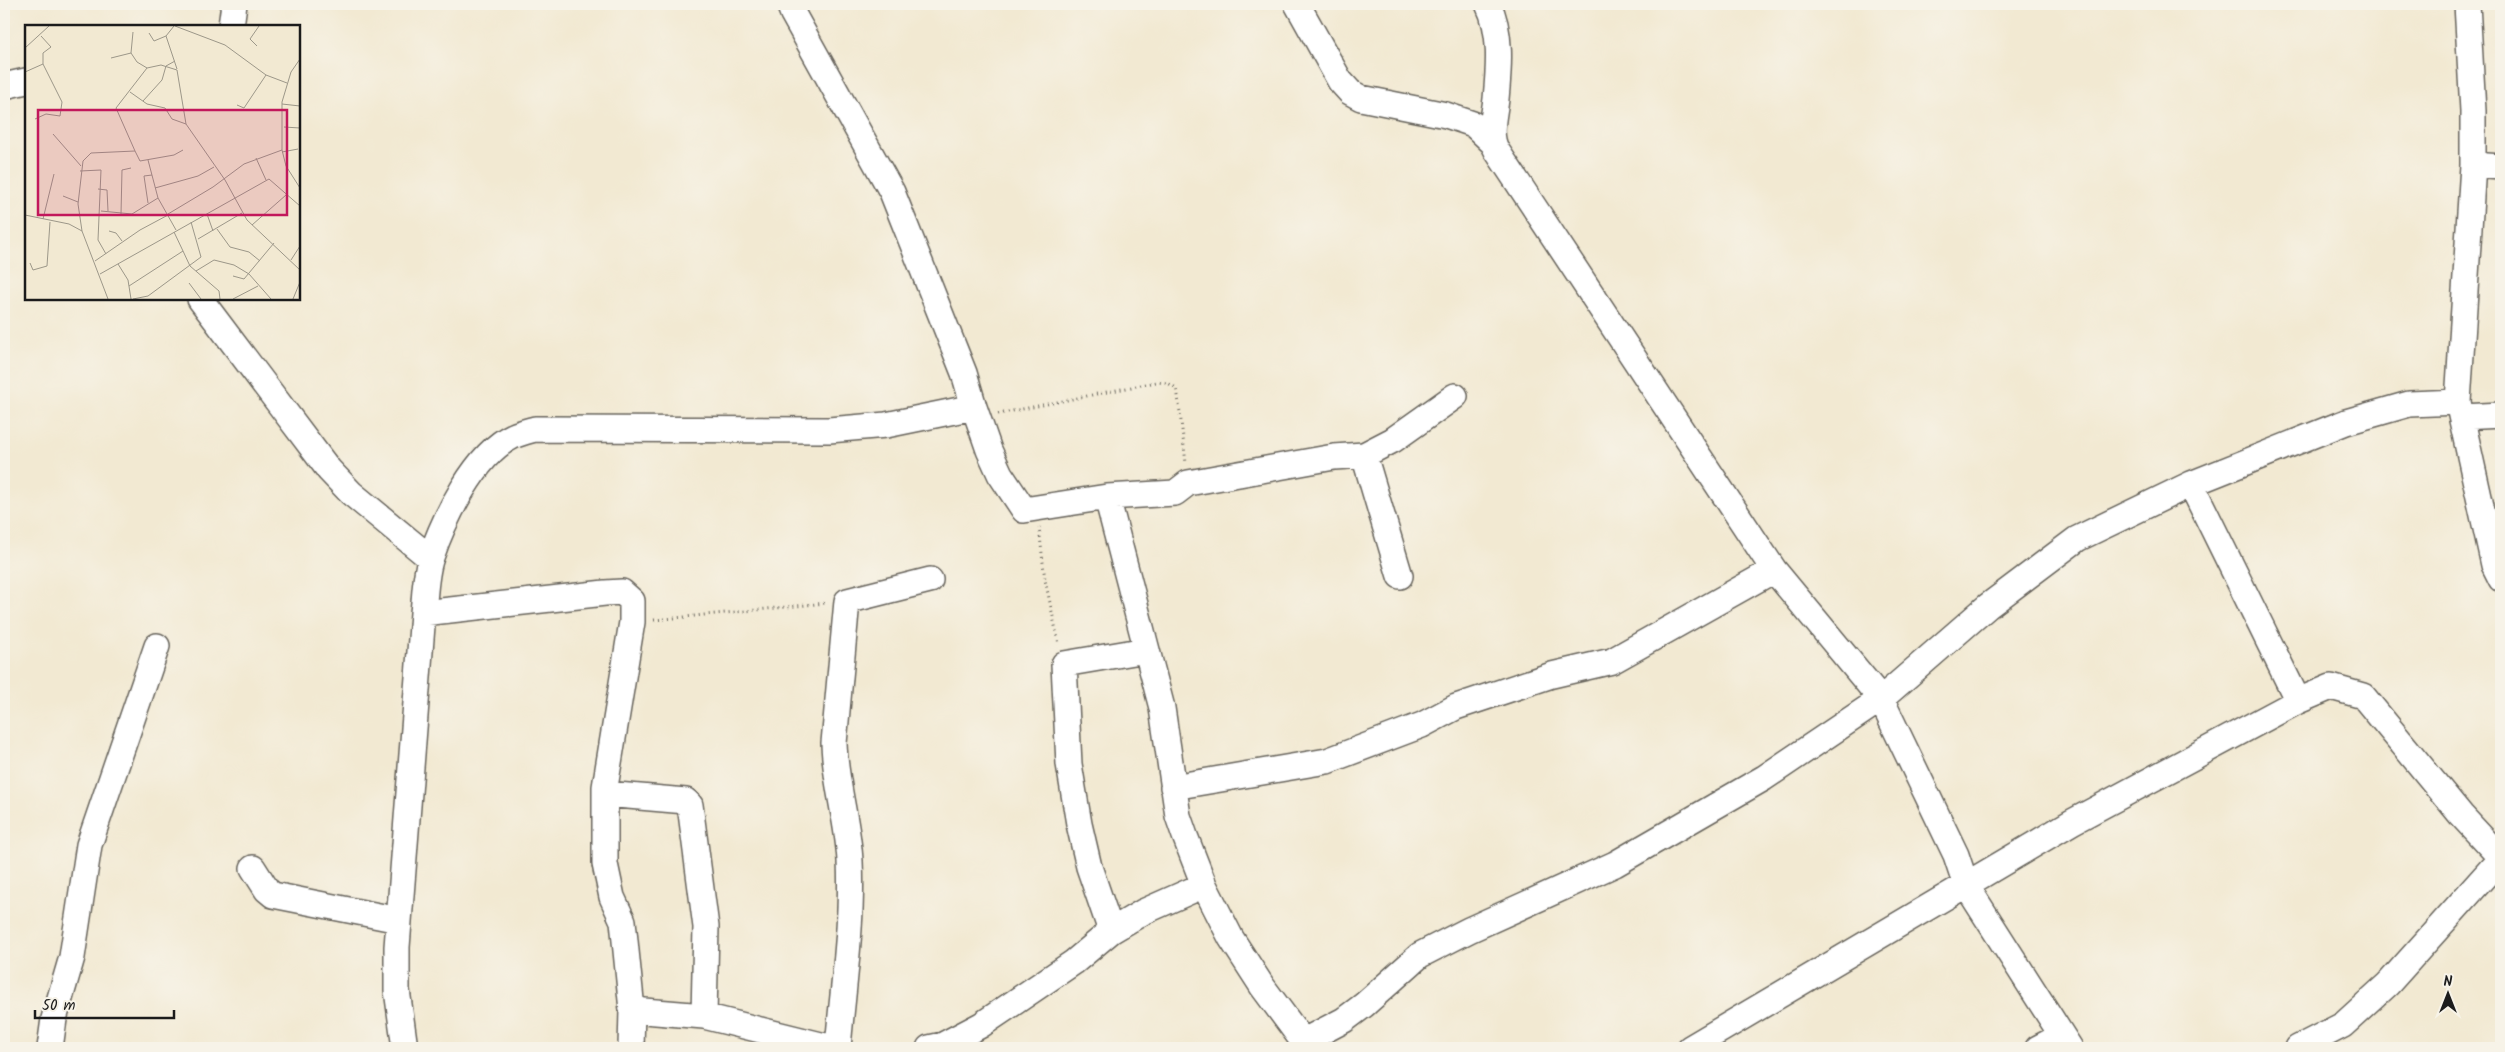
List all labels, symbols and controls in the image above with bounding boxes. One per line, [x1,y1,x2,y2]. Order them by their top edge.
inset map [25,25,300,300]
north arrow [2422,970,2472,1020]
text: N [2444,971,2453,993]
scale bar [35,987,174,1019]
text: 50 m [42,994,76,1018]

